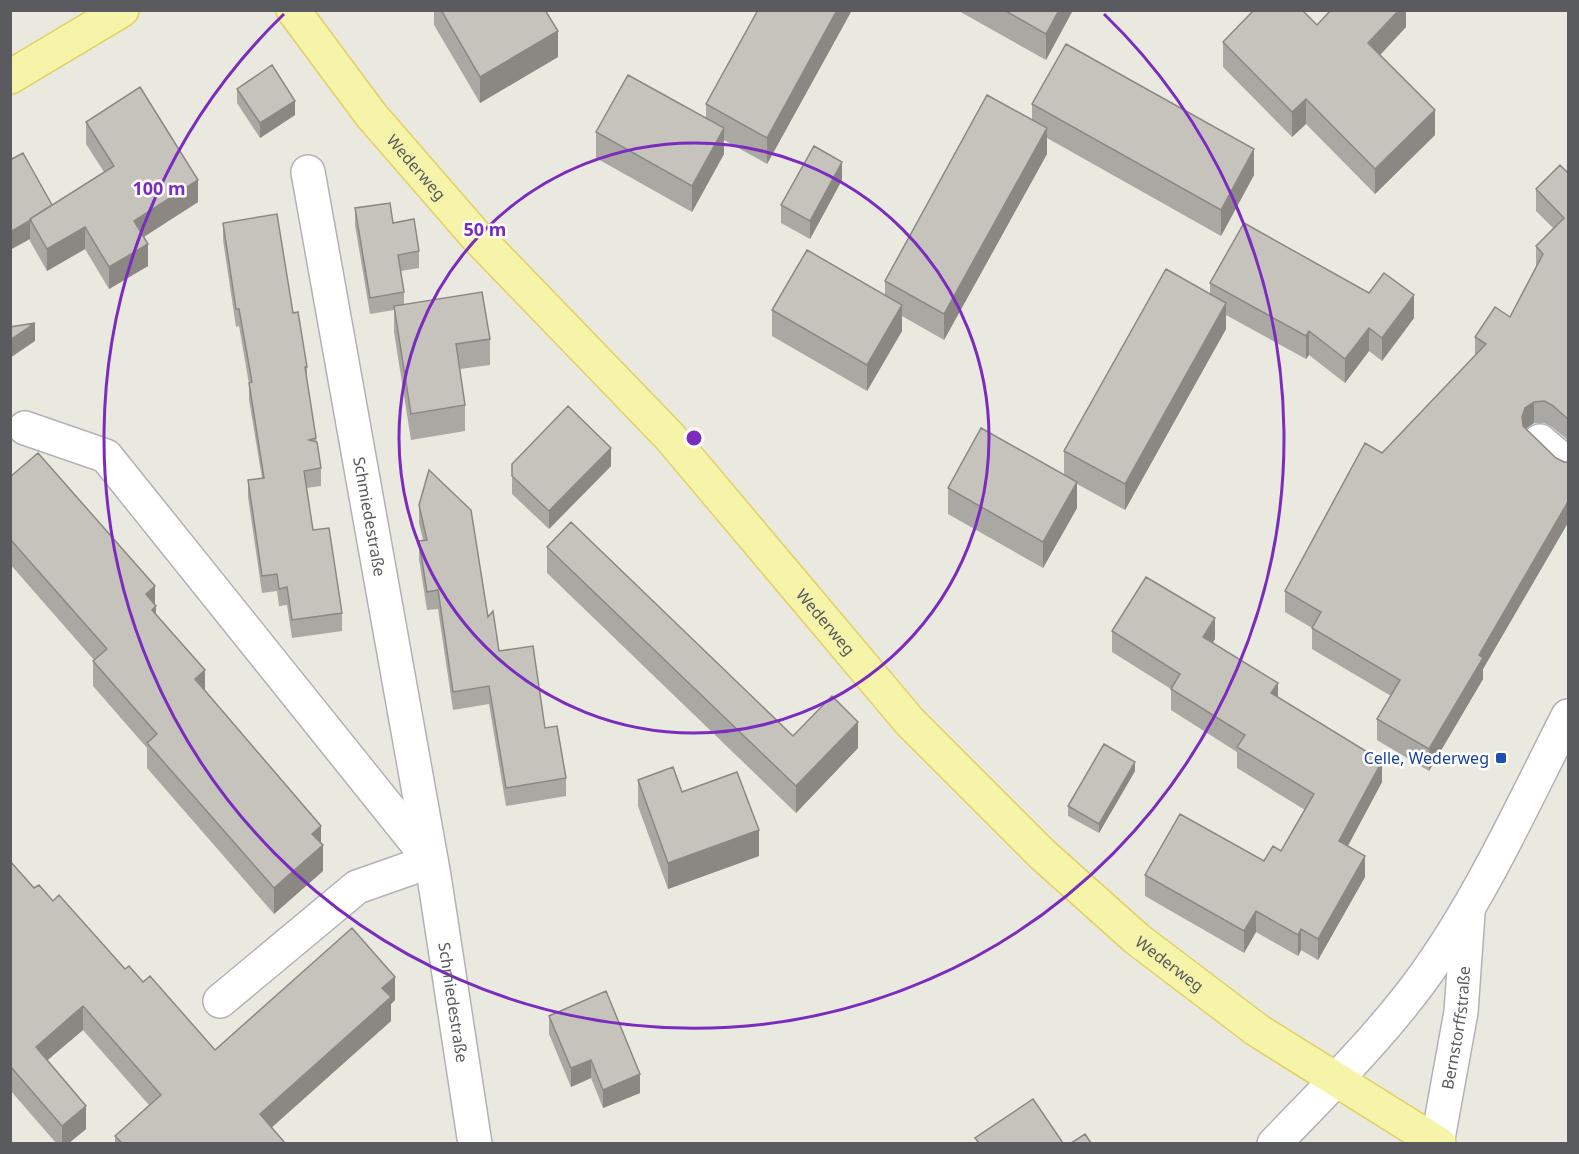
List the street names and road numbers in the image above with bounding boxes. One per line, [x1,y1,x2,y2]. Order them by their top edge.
street label: Wederweg [382,130,451,205]
street label: Schmiedestraße [348,455,391,578]
street label: Wederweg [791,584,860,660]
street label: Wederweg [1131,931,1208,997]
street label: Schmiedestraße [433,941,473,1064]
street label: Bernstorffstraße [1436,965,1475,1091]

